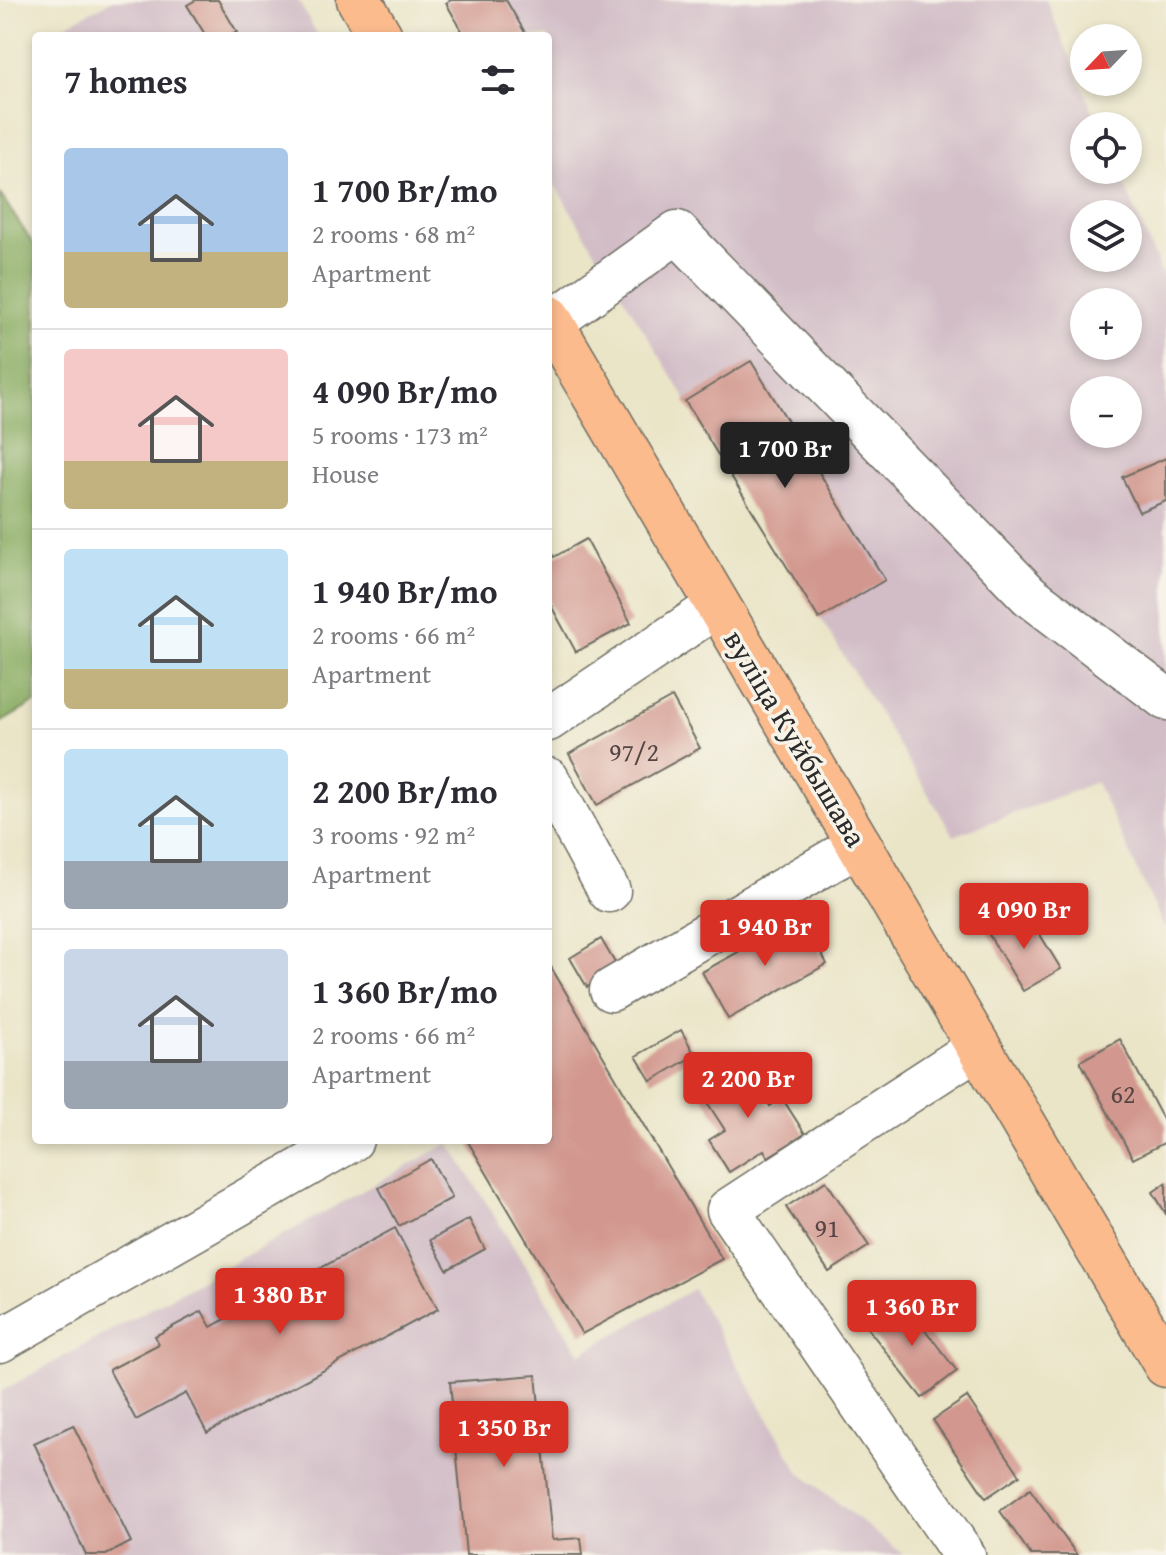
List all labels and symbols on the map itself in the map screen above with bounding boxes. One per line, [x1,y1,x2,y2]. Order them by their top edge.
north arrow [1070,24,1142,96]
pin: 1 700 Br [702,422,868,490]
street label: вуліца Куйбышава [714,621,879,856]
house number: 97/2 [609,732,659,771]
pin: 4 090 Br [941,883,1107,951]
pin: 1 940 Br [682,900,848,968]
pin: 2 200 Br [665,1052,831,1120]
house number: 62 [1110,1074,1136,1113]
house number: 91 [814,1208,840,1247]
pin: 1 380 Br [197,1268,363,1336]
pin: 1 360 Br [829,1280,995,1348]
pin: 1 350 Br [421,1401,587,1469]

